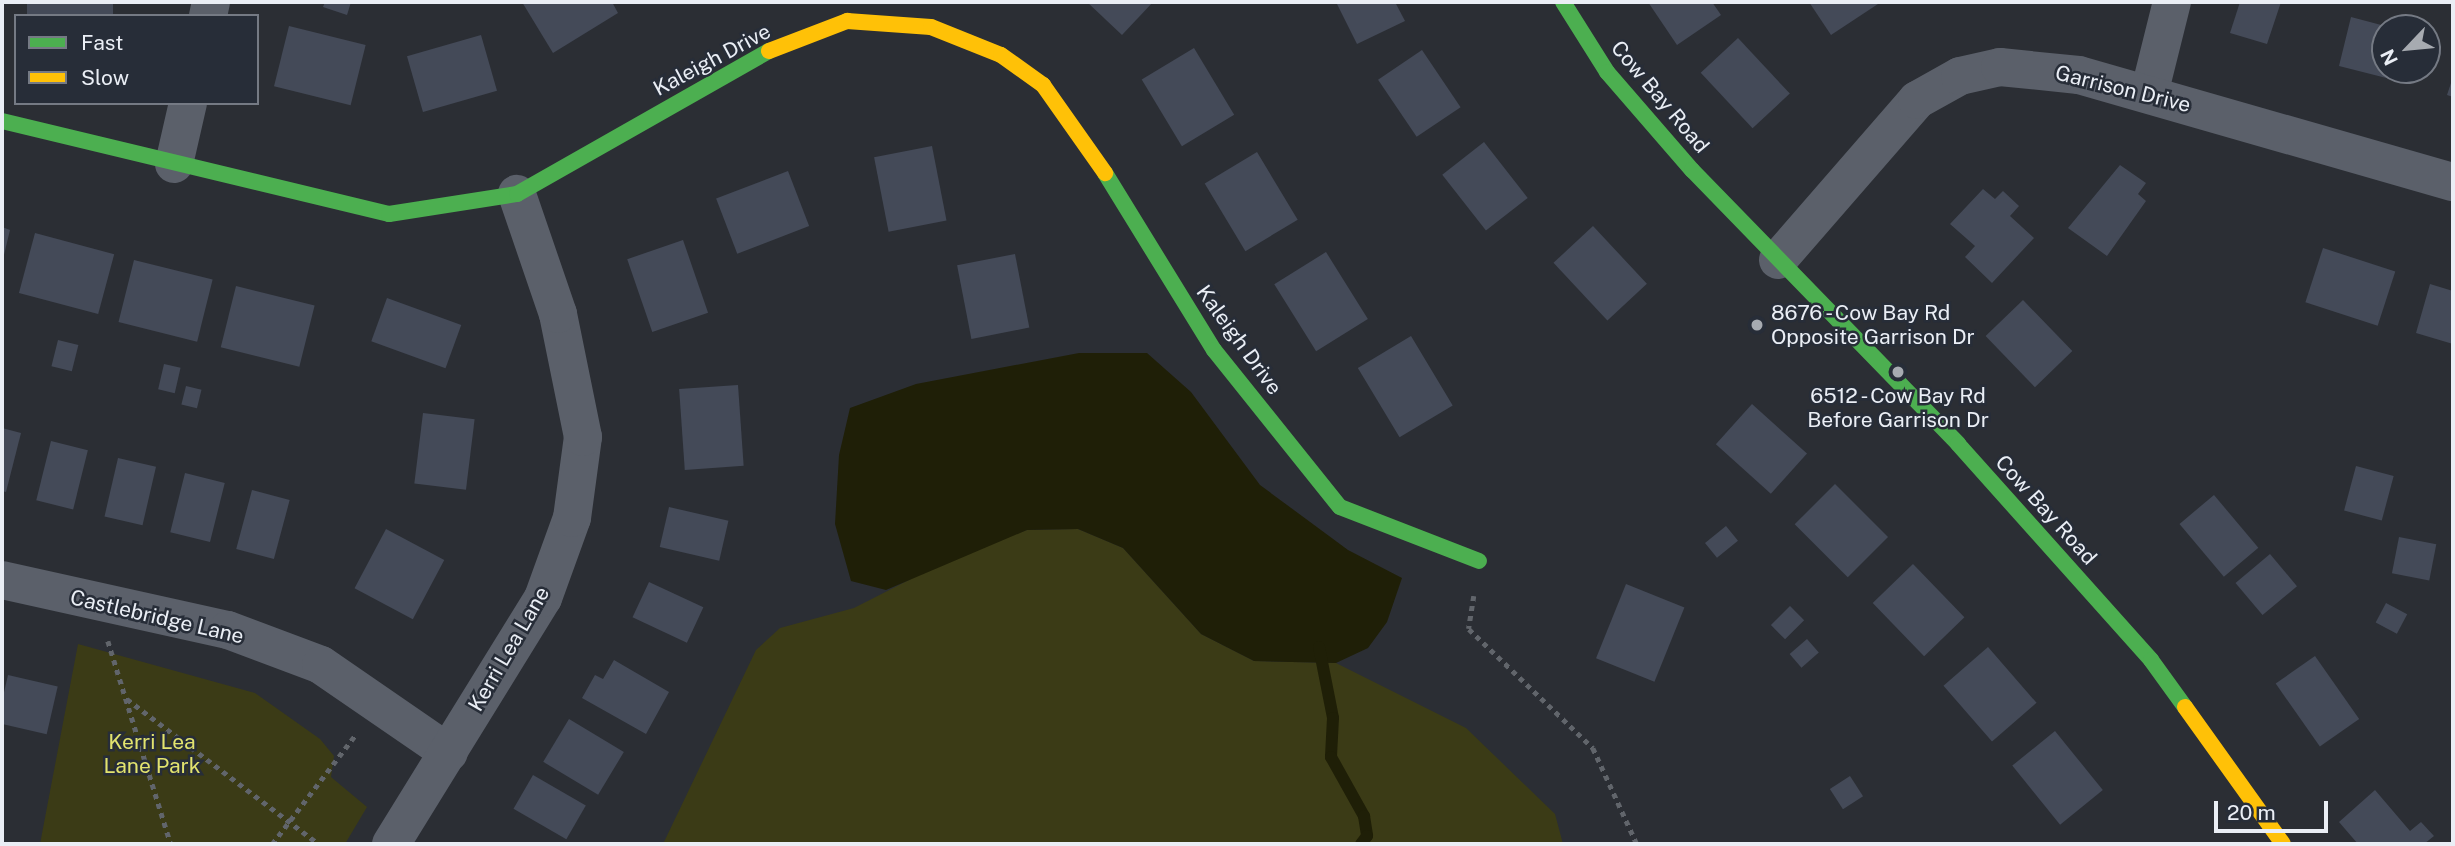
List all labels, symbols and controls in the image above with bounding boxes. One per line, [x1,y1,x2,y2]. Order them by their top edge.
legend [14,14,259,105]
north arrow [2371,14,2441,84]
street label: Kaleigh Drive [649,19,775,101]
text: Fast [81,30,123,55]
street label: Cow Bay Road [1606,36,1714,158]
text: N [2376,46,2402,69]
street label: Garrison Drive [2053,60,2193,118]
text: Slow [81,65,129,90]
street label: Kaleigh Drive [1191,280,1287,400]
place label: 8676 - Cow Bay Rd Opposite Garrison Dr [1771,300,1975,350]
marker: 8676 - Cow Bay Rd Opposite Garrison Dr [1749,317,1765,333]
marker: 6512 - Cow Bay Rd Before Garrison Dr [1890,364,1906,380]
place label: 6512 - Cow Bay Rd Before Garrison Dr [1807,383,1989,433]
street label: Cow Bay Road [1990,450,2102,570]
street label: Kerri Lea Lane [463,582,555,716]
street label: Castlebridge Lane [68,585,246,649]
park label: Kerri Lea Lane Park [103,729,201,779]
scale bar [2217,786,2331,830]
text: 20 m [2227,800,2276,825]

